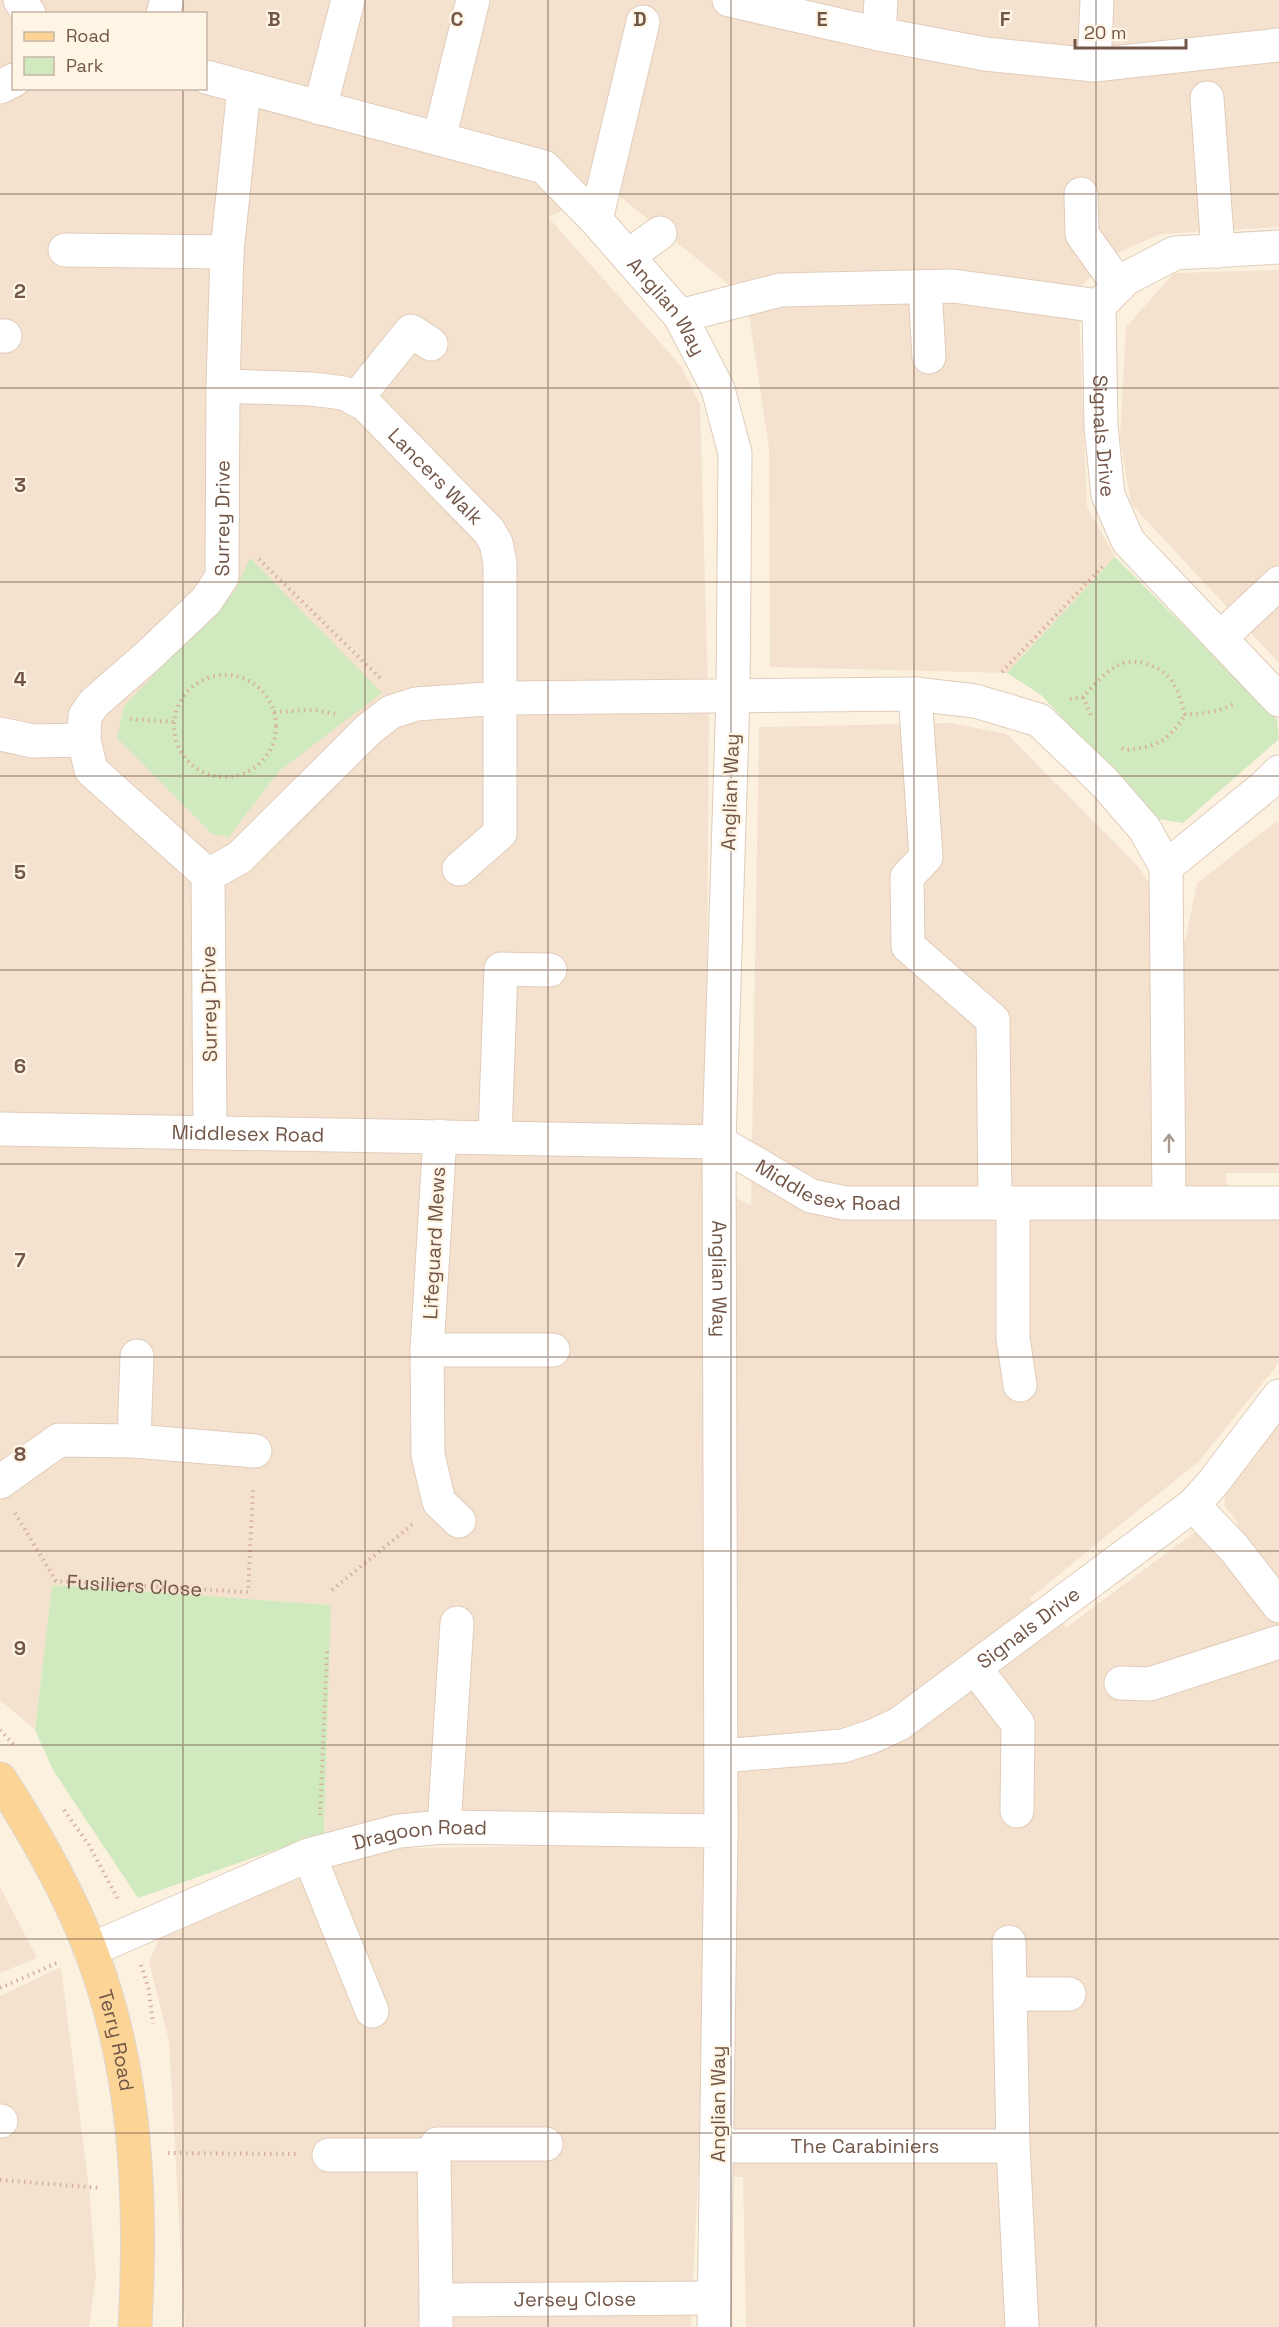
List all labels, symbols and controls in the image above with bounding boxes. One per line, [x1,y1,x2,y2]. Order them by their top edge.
text: B [267,6,281,32]
text: C [451,6,464,32]
text: D [633,6,647,32]
text: E [816,6,828,32]
text: F [1000,6,1011,32]
legend [12,12,207,90]
scale bar [1075,12,1186,50]
text: 20 m [1084,21,1127,44]
text: Road [66,24,110,47]
text: Park [66,54,104,77]
street label: Anglian Way [621,252,711,360]
text: 2 [14,278,26,304]
street label: Signals Drive [1087,375,1121,498]
street label: Lancers Walk [382,422,489,531]
street label: Surrey Drive [209,460,236,576]
text: 3 [14,472,26,498]
text: 4 [14,666,27,692]
street label: Anglian Way [715,733,745,851]
text: 5 [14,859,26,885]
street label: Surrey Drive [195,946,223,1062]
text: 6 [14,1053,26,1079]
street label: Middlesex Road [171,1119,324,1148]
one-way arrow [1163,1134,1175,1154]
street label: Middlesex Road [751,1153,901,1216]
street label: Lifeguard Mews [417,1166,451,1320]
street label: Anglian Way [706,1220,733,1337]
text: 7 [14,1247,26,1273]
text: 8 [14,1441,26,1467]
street label: Fusiliers Close [66,1569,203,1602]
street label: Signals Drive [972,1581,1085,1675]
text: 9 [14,1635,26,1661]
street label: Dragoon Road [349,1814,487,1856]
street label: Terry Road [92,1986,140,2093]
street label: Anglian Way [705,2045,731,2163]
street label: The Carabiniers [791,2133,939,2159]
street label: Jersey Close [513,2286,637,2312]

